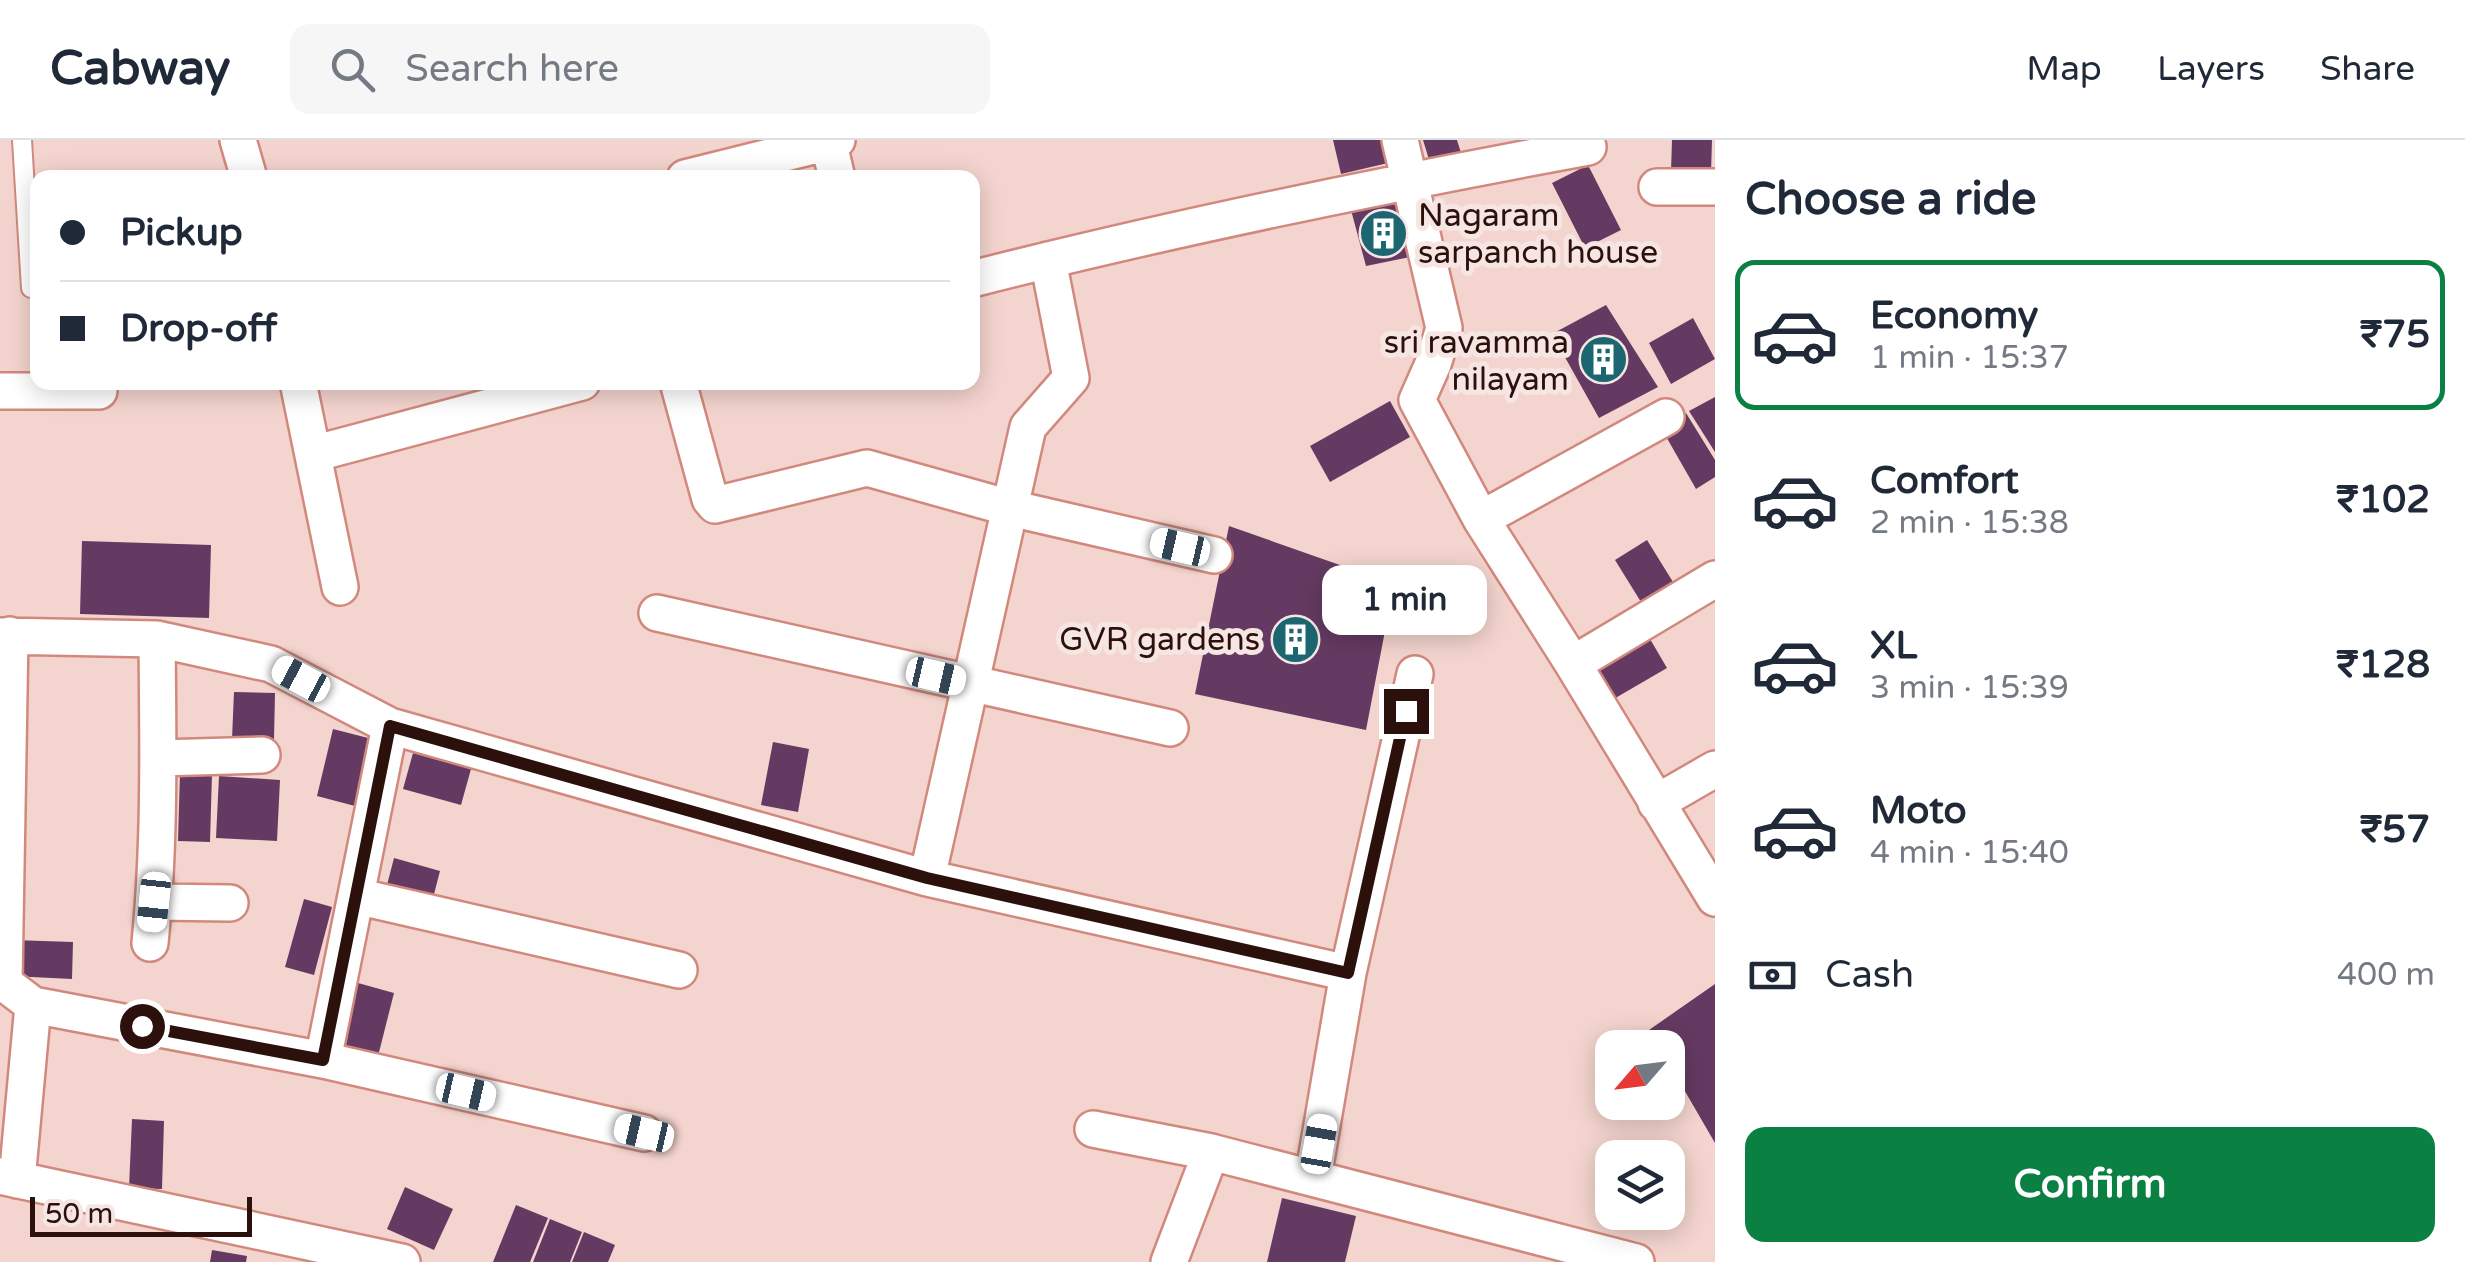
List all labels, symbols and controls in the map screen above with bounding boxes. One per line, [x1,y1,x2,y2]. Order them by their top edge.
search box [290,24,990,114]
text: Cabway [50,40,230,98]
icon: search [325,42,380,97]
text: Search here [405,46,619,92]
text: Map [2026,48,2102,90]
text: Layers [2157,48,2265,90]
text: Share [2320,48,2415,90]
text: Choose a ride [1745,173,2036,227]
place label: Nagaram sarpanch house [1418,197,1658,272]
building icon: Nagaram sarpanch house [1357,207,1409,259]
text: Pickup [120,210,243,256]
icon: car [1750,290,1840,380]
text: Economy [1870,293,2038,339]
text: Drop-off [120,306,277,352]
text: ₹75 [2360,312,2430,358]
place label: sri ravamma nilayam [1384,324,1569,399]
building icon: sri ravamma nilayam [1578,334,1630,386]
text: 1 min · 15:37 [1870,339,2069,377]
icon: car [1750,455,1840,545]
text: Comfort [1870,458,2019,504]
text: ₹102 [2336,477,2430,523]
text: 2 min · 15:38 [1870,504,2069,542]
car [1147,526,1213,568]
callout: 1 min [1324,566,1488,636]
text: 1 min [1362,581,1447,619]
building icon: GVR gardens [1269,613,1321,665]
icon: car [1750,620,1840,710]
place label: GVR gardens [1059,621,1260,659]
text: XL [1870,623,1917,669]
text: ₹128 [2336,642,2430,688]
car [267,652,335,706]
car [903,655,969,697]
text: 3 min · 15:39 [1870,669,2069,707]
route end [1384,689,1429,734]
icon: car [1750,785,1840,875]
text: Moto [1870,788,1966,834]
text: ₹57 [2360,807,2430,853]
text: 4 min · 15:40 [1870,834,2069,872]
car [136,871,172,933]
icon: cash [1745,948,1800,1003]
text: Cash [1825,952,1914,998]
text: 400 m [2337,956,2435,994]
route start [120,1004,165,1049]
north arrow [1595,1030,1685,1120]
map controls [1595,1030,1685,1230]
car [433,1071,499,1113]
car [611,1112,677,1154]
car [1299,1112,1339,1176]
button: Confirm [1745,1127,2435,1242]
button: layers [1595,1140,1685,1230]
scale bar [30,1192,252,1236]
text: 50 m [45,1197,113,1231]

